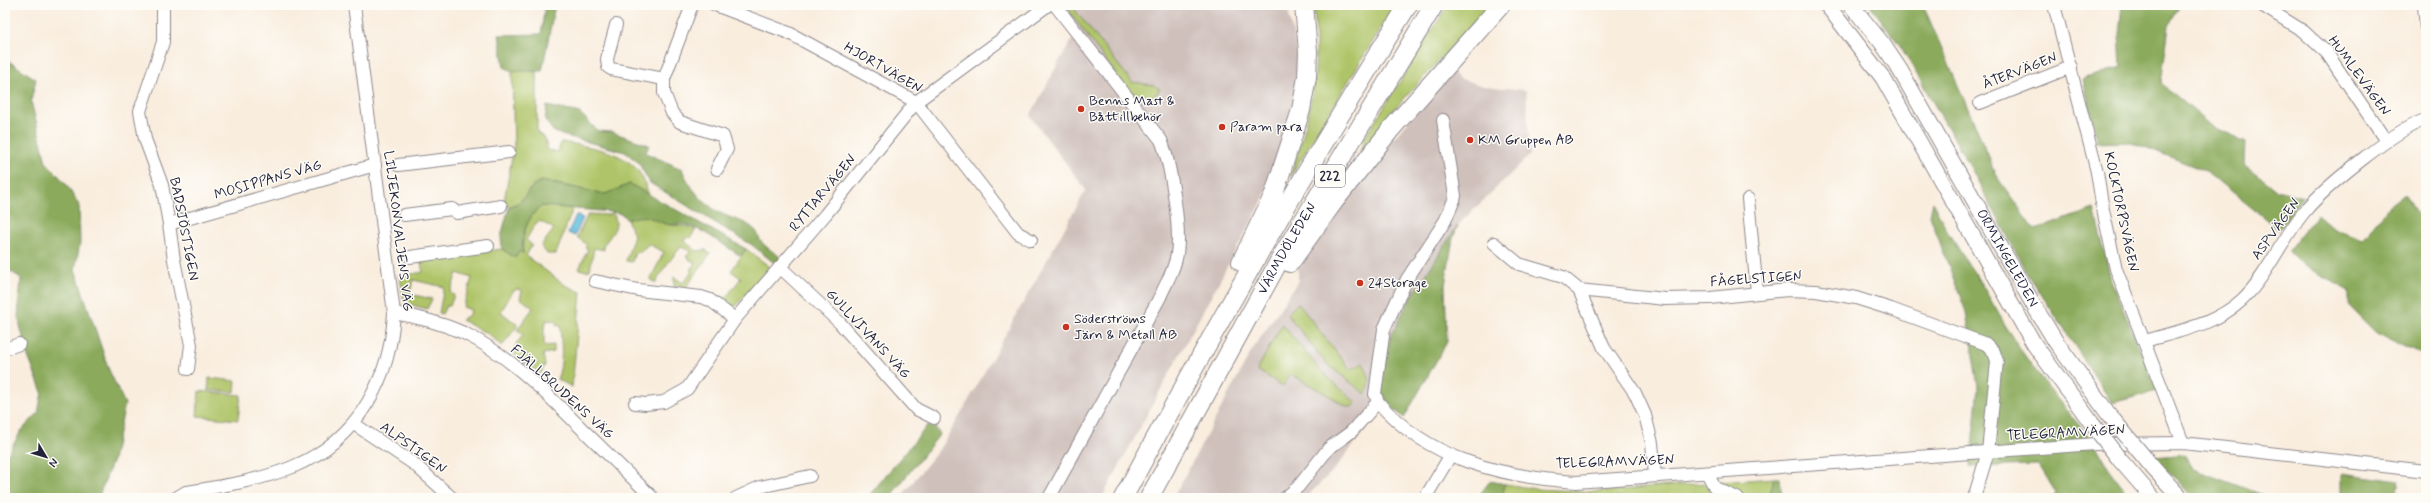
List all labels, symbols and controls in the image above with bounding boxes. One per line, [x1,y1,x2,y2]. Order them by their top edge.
street label: HUMLEVÄGEN [2324,32,2394,120]
street label: HJORTVÄGEN [840,38,926,98]
street label: ÅTERVÄGEN [1980,48,2060,94]
place label: Benns Mast & Båttillbehör [1089,92,1175,126]
marker: Benns Mast & Båttillbehör [1076,104,1086,114]
place label: Param para [1230,118,1303,136]
marker: Param para [1217,122,1227,132]
place label: KM Gruppen AB [1478,131,1574,149]
marker: KM Gruppen AB [1465,135,1475,145]
street label: LILJEKONVALJENS VÄG [379,150,417,312]
street label: KOCKTORPSVÄGEN [2099,150,2143,274]
street label: RYTTARVÄGEN [785,151,861,235]
street label: MOSIPPANS VÄG [212,156,324,204]
road number: 222 [1315,165,1345,187]
street label: BADSJÖSTIGEN [165,176,203,282]
street label: ASPVÄGEN [2248,195,2304,263]
street label: VÄRMDÖLEDEN [1253,200,1321,298]
street label: ORMINGELEDEN [1972,206,2042,310]
street label: FÅGELSTIGEN [1710,267,1802,291]
place label: 24Storage [1368,274,1428,292]
marker: 24Storage [1355,278,1365,288]
street label: GULLVIVANS VÄG [822,285,914,383]
place label: Söderströms Järn & Metall AB [1074,310,1177,344]
marker: Söderströms Järn & Metall AB [1061,322,1071,332]
street label: FJÄLLBRUDENS VÄG [507,341,617,443]
street label: ALPSTIGEN [376,418,450,478]
street label: TELEGRAMVÄGEN [2006,421,2126,445]
north arrow [26,437,66,477]
street label: TELEGRAMVÄGEN [1555,451,1675,473]
text: N [45,455,61,470]

